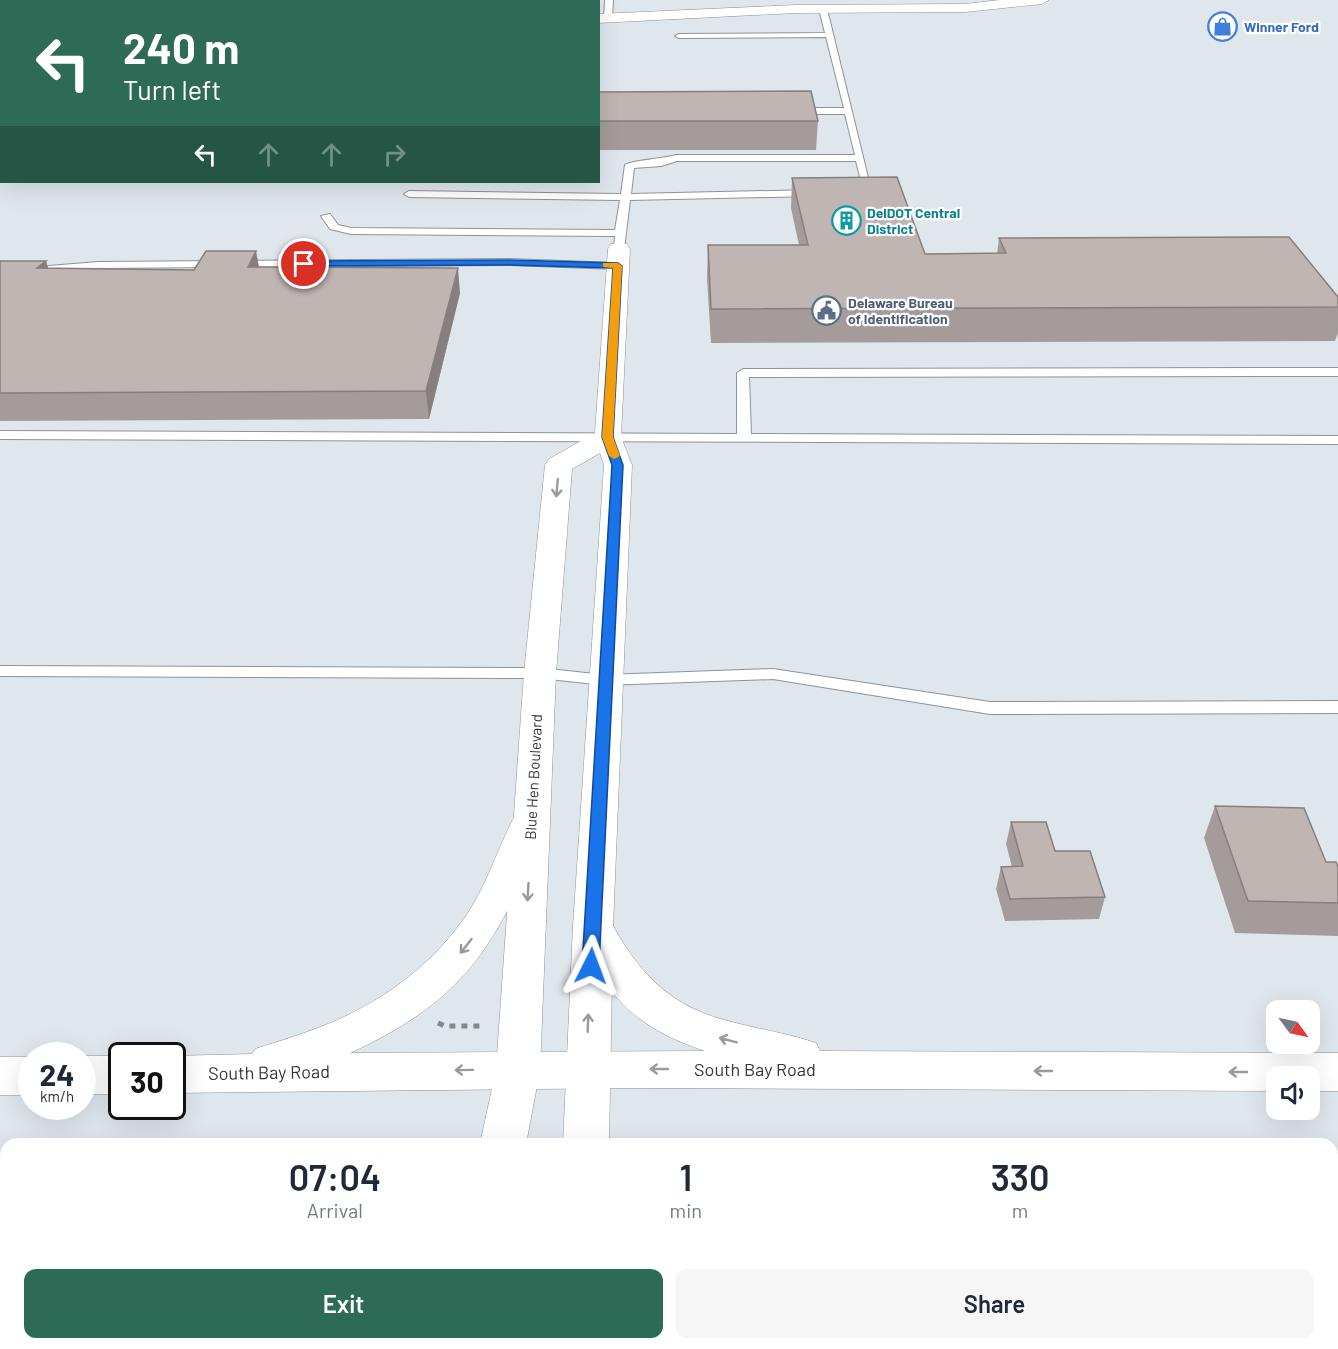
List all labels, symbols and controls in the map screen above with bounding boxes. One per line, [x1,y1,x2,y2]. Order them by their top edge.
shop icon: Winner Ford [1207,11,1239,43]
place label: Winner Ford [1244,18,1319,35]
text: 240 m [123,22,239,72]
icon: left [24,24,102,102]
text: Turn left [123,73,221,105]
icon: left [189,138,222,171]
icon: ahead [252,138,285,171]
icon: ahead [315,138,348,171]
icon: right [378,138,411,171]
place label: DelDOT Central District [867,204,960,237]
building icon: DelDOT Central District [830,205,862,237]
pin [278,238,329,289]
icon: arrive [287,247,320,280]
place label: Delaware Bureau of Identification [848,294,953,327]
public building icon: Delaware Bureau of Identification [811,295,843,327]
one-way arrow [551,478,562,497]
street label: Blue Hen Boulevard [521,714,545,840]
one-way arrow [522,881,533,901]
position arrow [559,934,623,998]
one-way arrow [460,937,473,953]
north arrow [1266,1000,1320,1054]
map controls [1266,1000,1320,1120]
one-way arrow [583,1014,594,1034]
one-way arrow [719,1033,738,1045]
speed limit sign: 30 [108,1042,186,1120]
text: 24 [40,1056,74,1092]
street label: South Bay Road [694,1058,816,1080]
street label: South Bay Road [208,1060,330,1084]
one-way arrow [649,1063,669,1075]
one-way arrow [454,1065,474,1076]
one-way arrow [1033,1065,1053,1077]
one-way arrow [1228,1066,1248,1078]
button: sound [1266,1066,1320,1120]
text: km/h [40,1087,74,1105]
text: 07:04 [289,1155,381,1198]
text: 1 [679,1155,692,1198]
text: 330 [991,1155,1049,1198]
text: Arrival [307,1198,363,1222]
text: min [670,1198,702,1222]
text: m [1012,1198,1028,1222]
button: Exit [24,1269,663,1338]
button: Share [675,1269,1314,1338]

